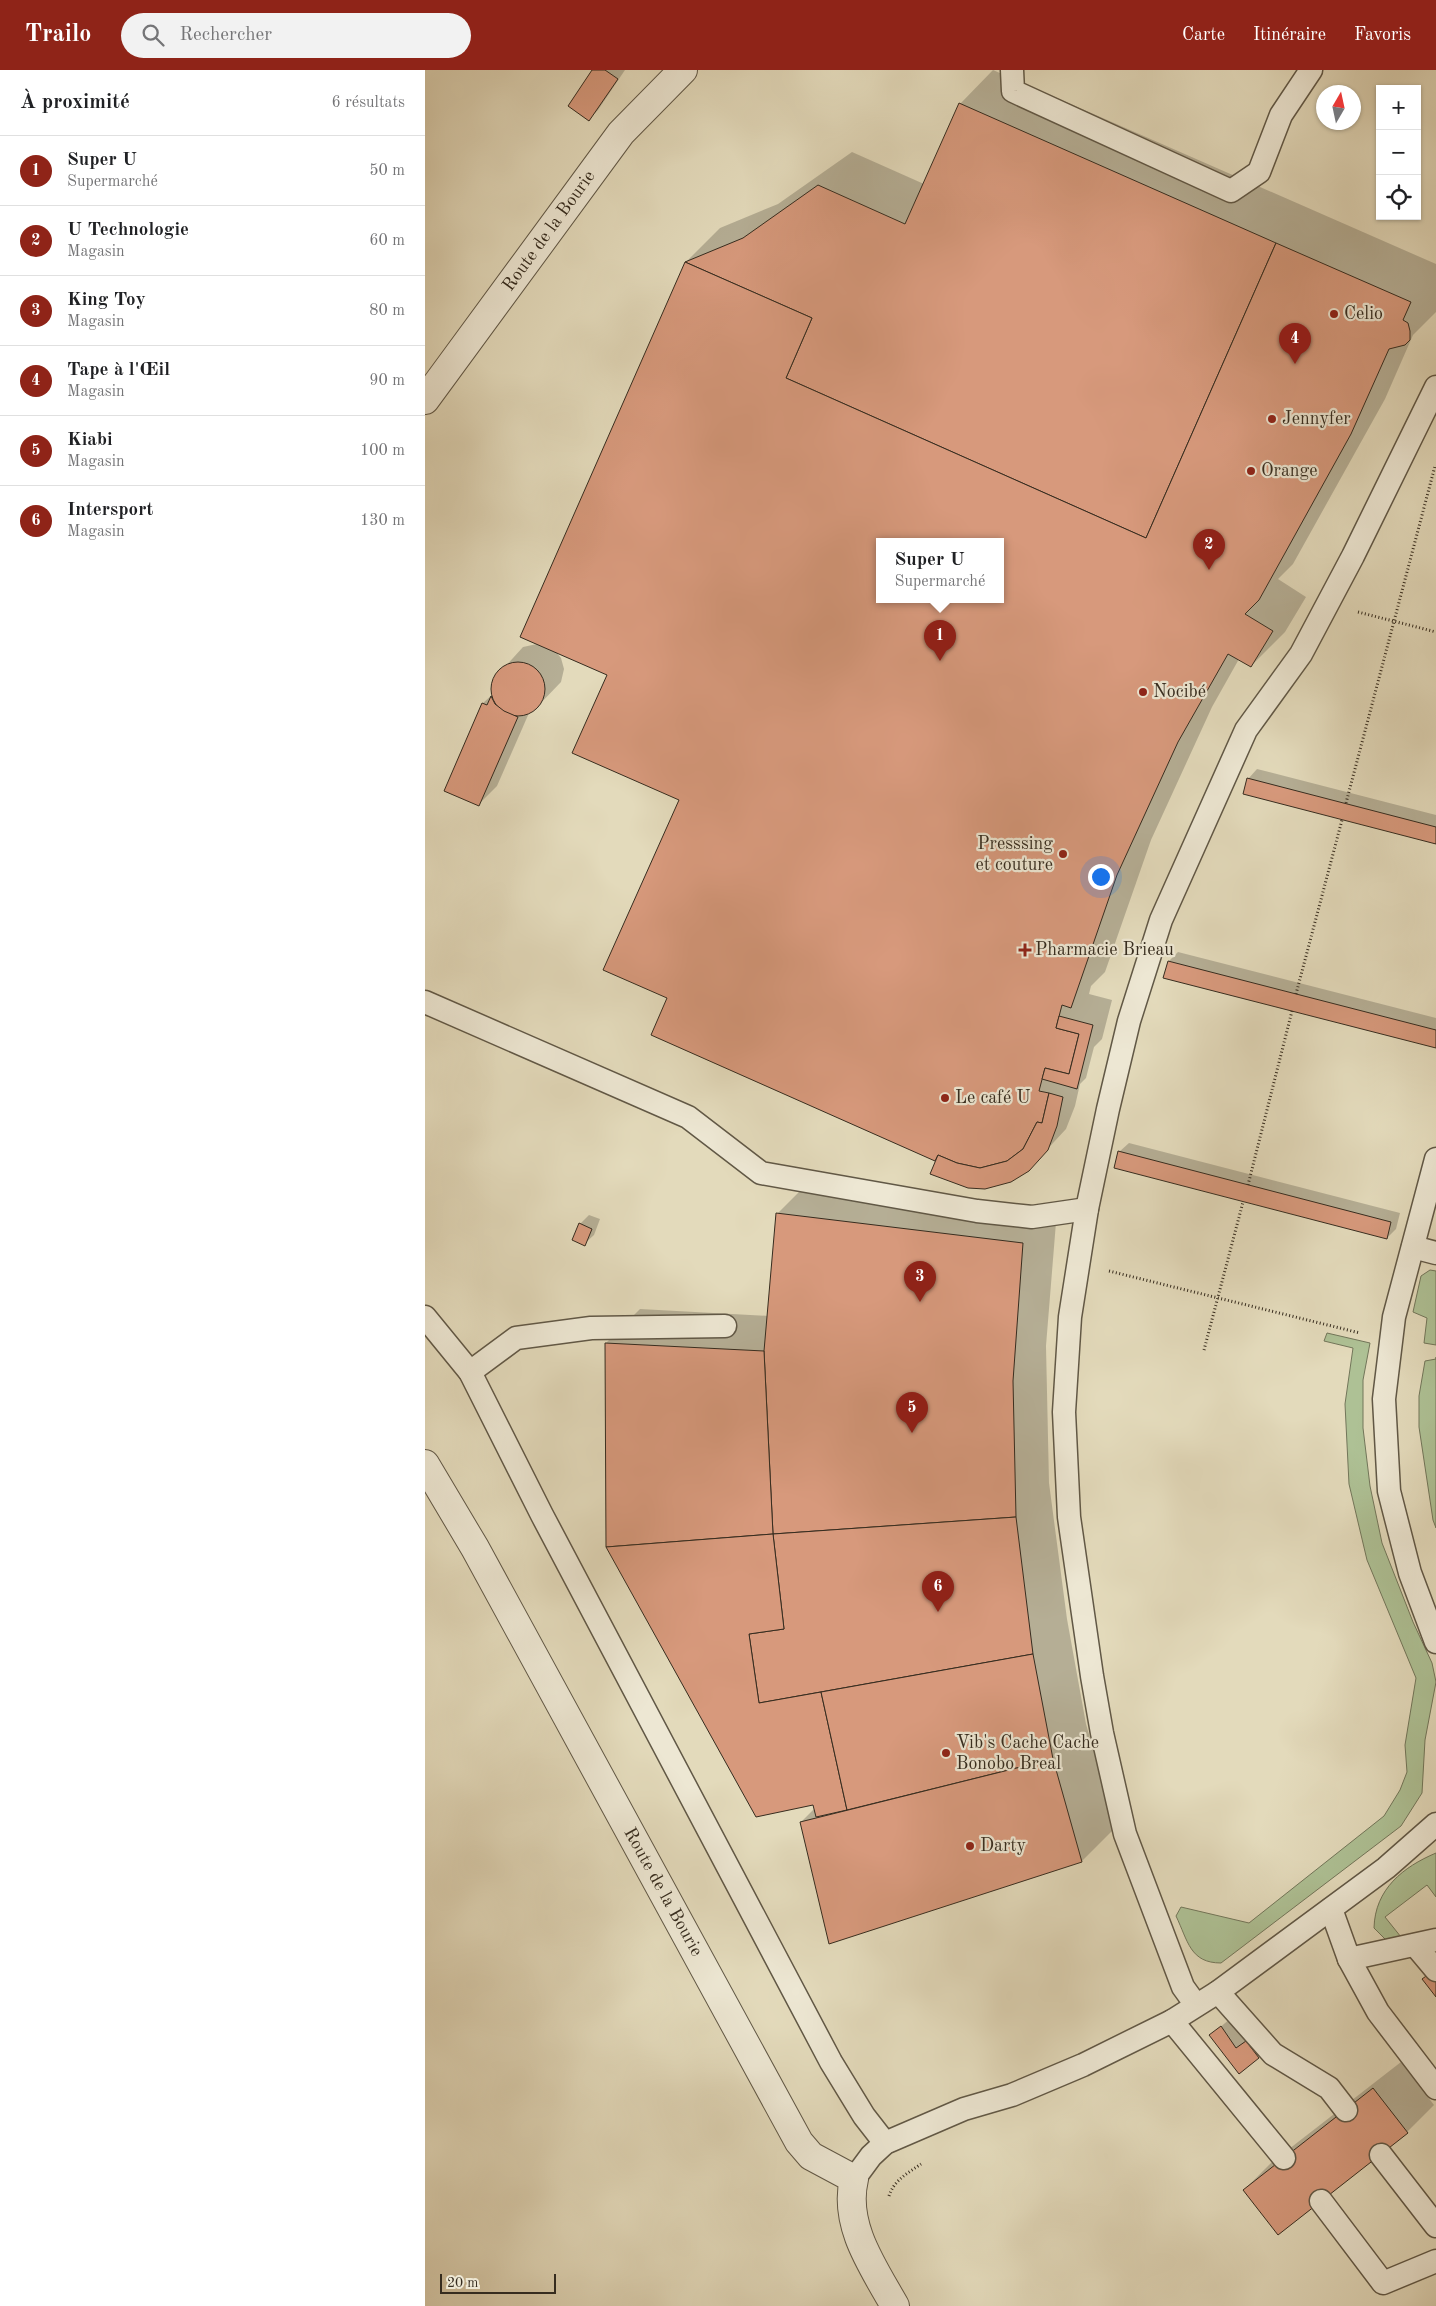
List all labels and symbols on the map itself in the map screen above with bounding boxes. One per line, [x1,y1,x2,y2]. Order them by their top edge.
north arrow [1316,85,1361,130]
street label: Route de la Bourie [499,167,599,295]
place label: Celio [1344,305,1383,323]
marker: Celio [1328,308,1340,320]
pin: 4 [1279,323,1311,364]
place label: Jennyfer [1282,410,1351,428]
marker: Jennyfer [1266,413,1278,425]
place label: Orange [1261,462,1318,480]
marker: Orange [1245,465,1257,477]
pin: 2 [1193,529,1225,570]
pin: 1 [924,620,956,661]
place label: Nocibé [1153,683,1206,701]
marker: Nocibé [1137,686,1149,698]
place label: Presssing et couture [975,835,1053,874]
marker: Presssing et couture [1057,848,1069,860]
your location [1088,864,1114,890]
place label: Pharmacie Brieau [1035,941,1174,959]
marker: Pharmacie Brieau [1019,944,1031,956]
place label: Le café U [955,1089,1030,1107]
marker: Le café U [939,1092,951,1104]
pin: 3 [904,1261,936,1302]
pin: 5 [896,1392,928,1433]
pin: 6 [922,1571,954,1612]
place label: Vib's Cache Cache Bonobo Breal [956,1734,1099,1773]
marker: Vib's Cache Cache Bonobo Breal [940,1747,952,1759]
street label: Route de la Bourie [620,1825,706,1959]
place label: Darty [980,1837,1027,1855]
marker: Darty [964,1840,976,1852]
scale bar [440,2271,556,2294]

